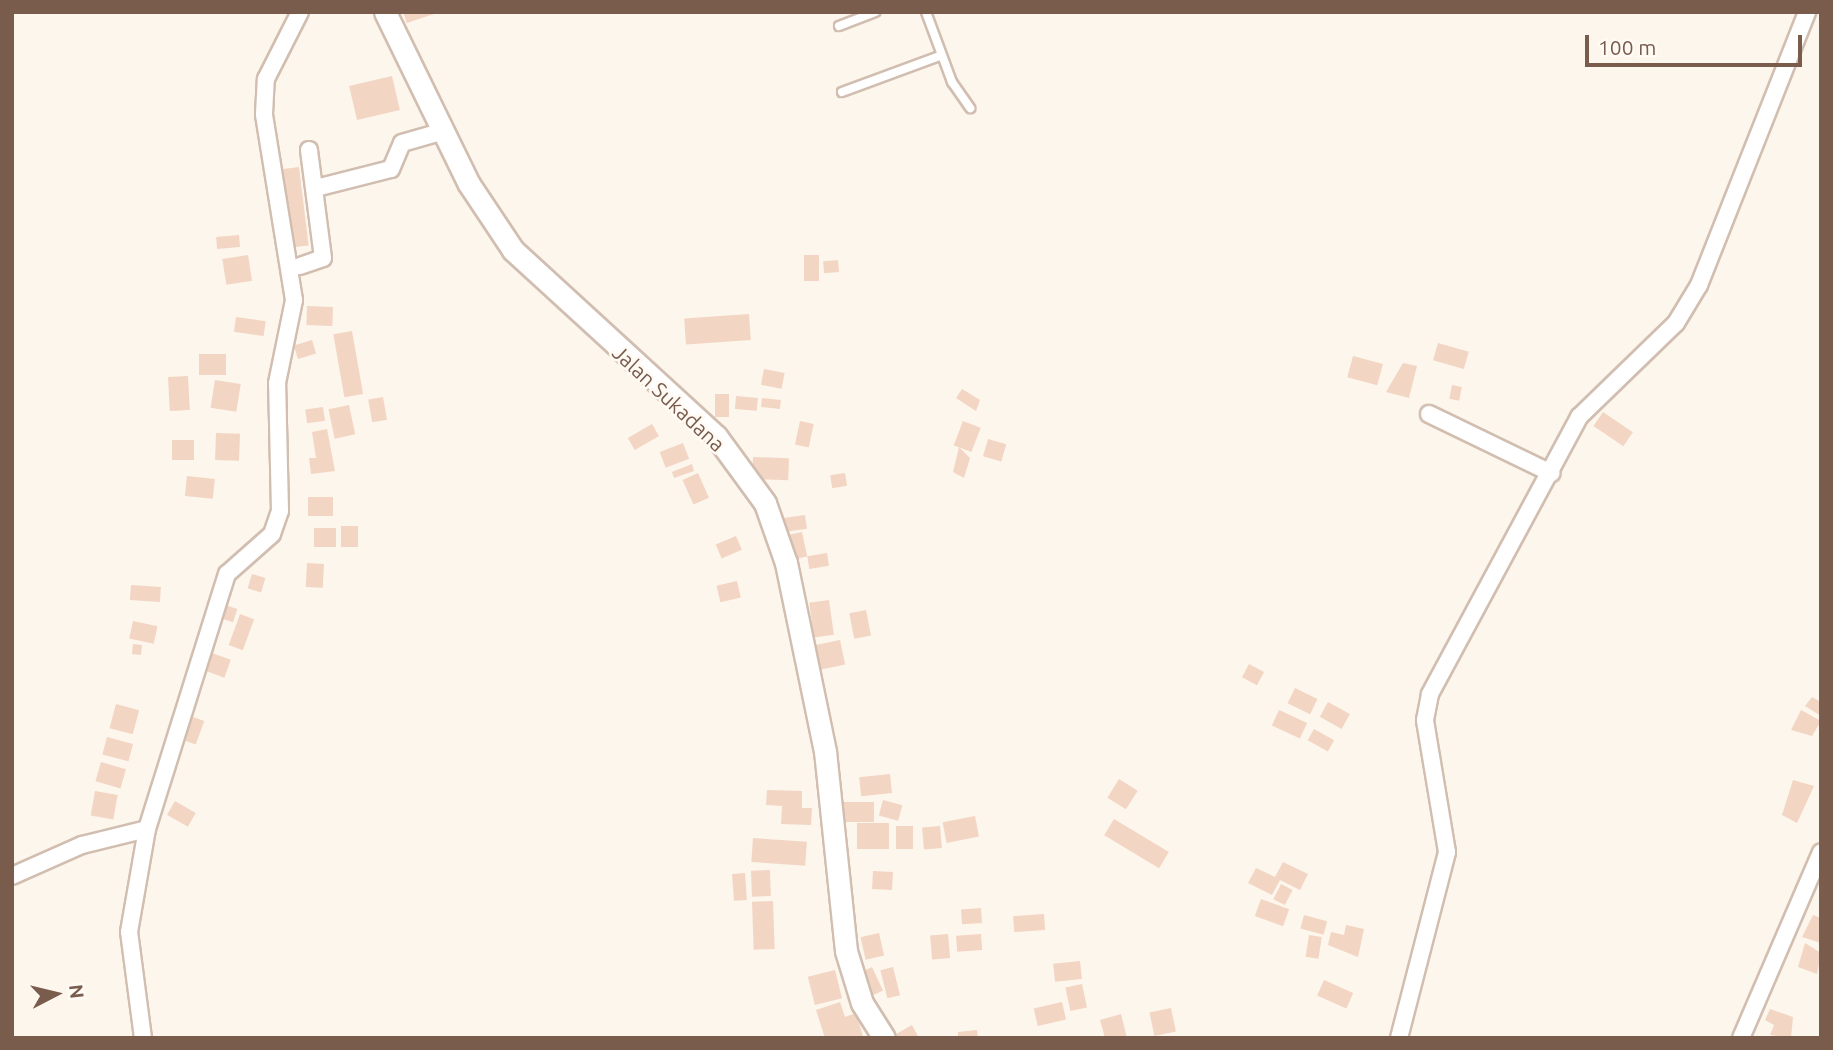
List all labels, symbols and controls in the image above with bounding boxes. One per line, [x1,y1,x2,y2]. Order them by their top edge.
scale bar [1588,21,1805,65]
text: 100 m [1598,35,1656,59]
street label: Jalan Sukadana [608,340,730,456]
north arrow [21,959,91,1029]
text: N [65,983,89,1000]

